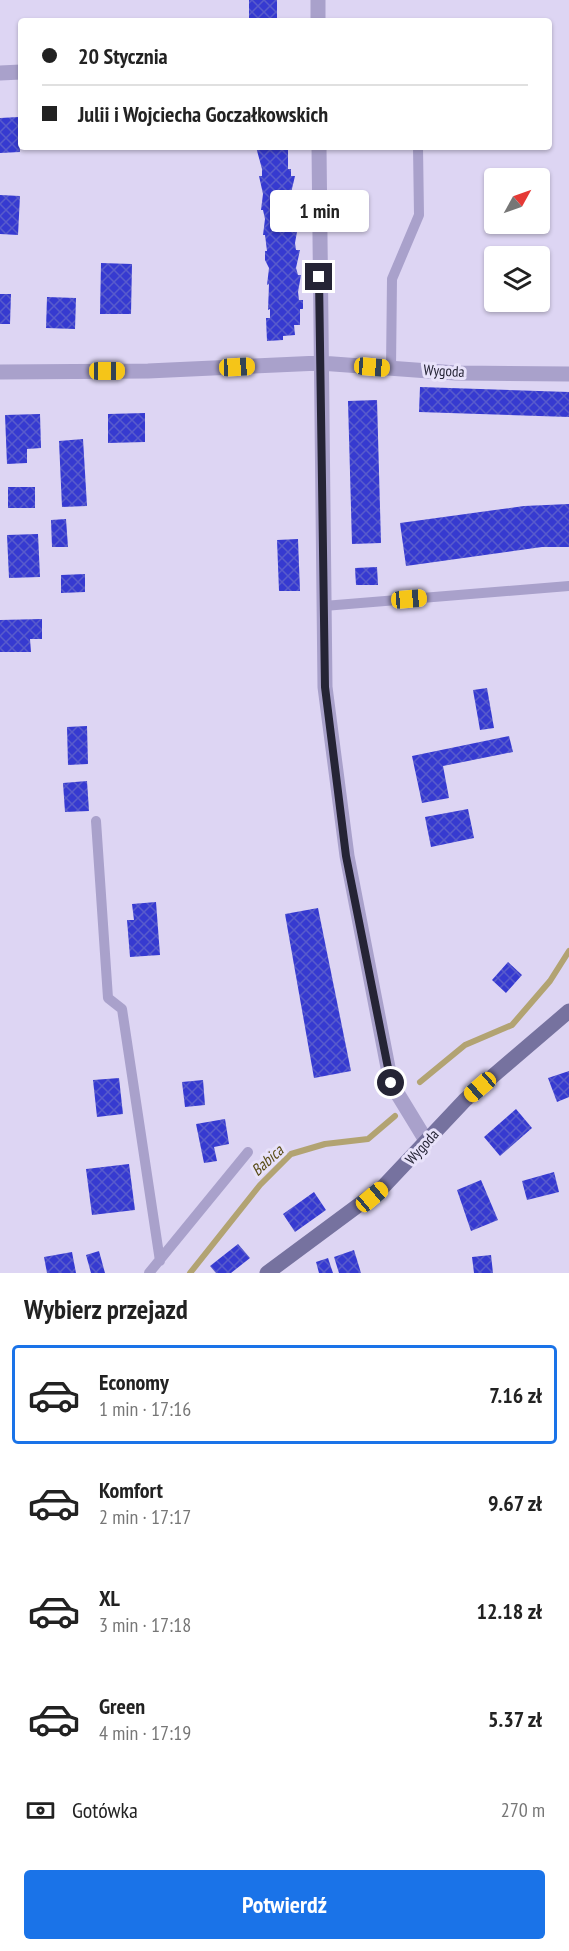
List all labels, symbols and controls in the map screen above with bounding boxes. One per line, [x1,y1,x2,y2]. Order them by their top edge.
text: 20 Stycznia [78,42,168,70]
text: Julii i Wojciecha Goczałkowskich [78,100,328,128]
north arrow [484,168,550,234]
map controls [484,168,550,312]
callout: 1 min [270,190,368,232]
text: 1 min [299,198,340,224]
button: layers [484,246,550,312]
route end [305,263,332,290]
car [353,356,391,378]
car [219,357,255,377]
street label: Wygoda [423,360,465,381]
car [89,362,125,380]
car [390,588,428,610]
car [461,1068,499,1106]
route start [377,1069,404,1096]
street label: Wygoda [401,1125,442,1168]
water label: Babica [247,1139,288,1180]
car [352,1179,392,1215]
text: Wybierz przejazd [24,1292,188,1326]
icon: car [27,1368,81,1422]
text: Economy [99,1368,169,1396]
text: 7.16 zł [489,1381,542,1409]
text: 1 min · 17:16 [99,1396,191,1422]
icon: car [27,1476,81,1530]
text: Komfort [99,1476,163,1504]
text: 9.67 zł [488,1489,542,1517]
text: 2 min · 17:17 [99,1504,191,1530]
icon: car [27,1584,81,1638]
text: XL [99,1584,120,1612]
text: 12.18 zł [477,1597,542,1625]
text: 3 min · 17:18 [99,1612,191,1638]
icon: car [27,1692,81,1746]
text: Green [99,1692,145,1720]
text: 5.37 zł [488,1705,542,1733]
text: 4 min · 17:19 [99,1720,191,1746]
icon: cash [24,1794,57,1827]
text: Gotówka [72,1796,138,1824]
text: 270 m [501,1797,545,1823]
button: Potwierdź [24,1870,545,1939]

